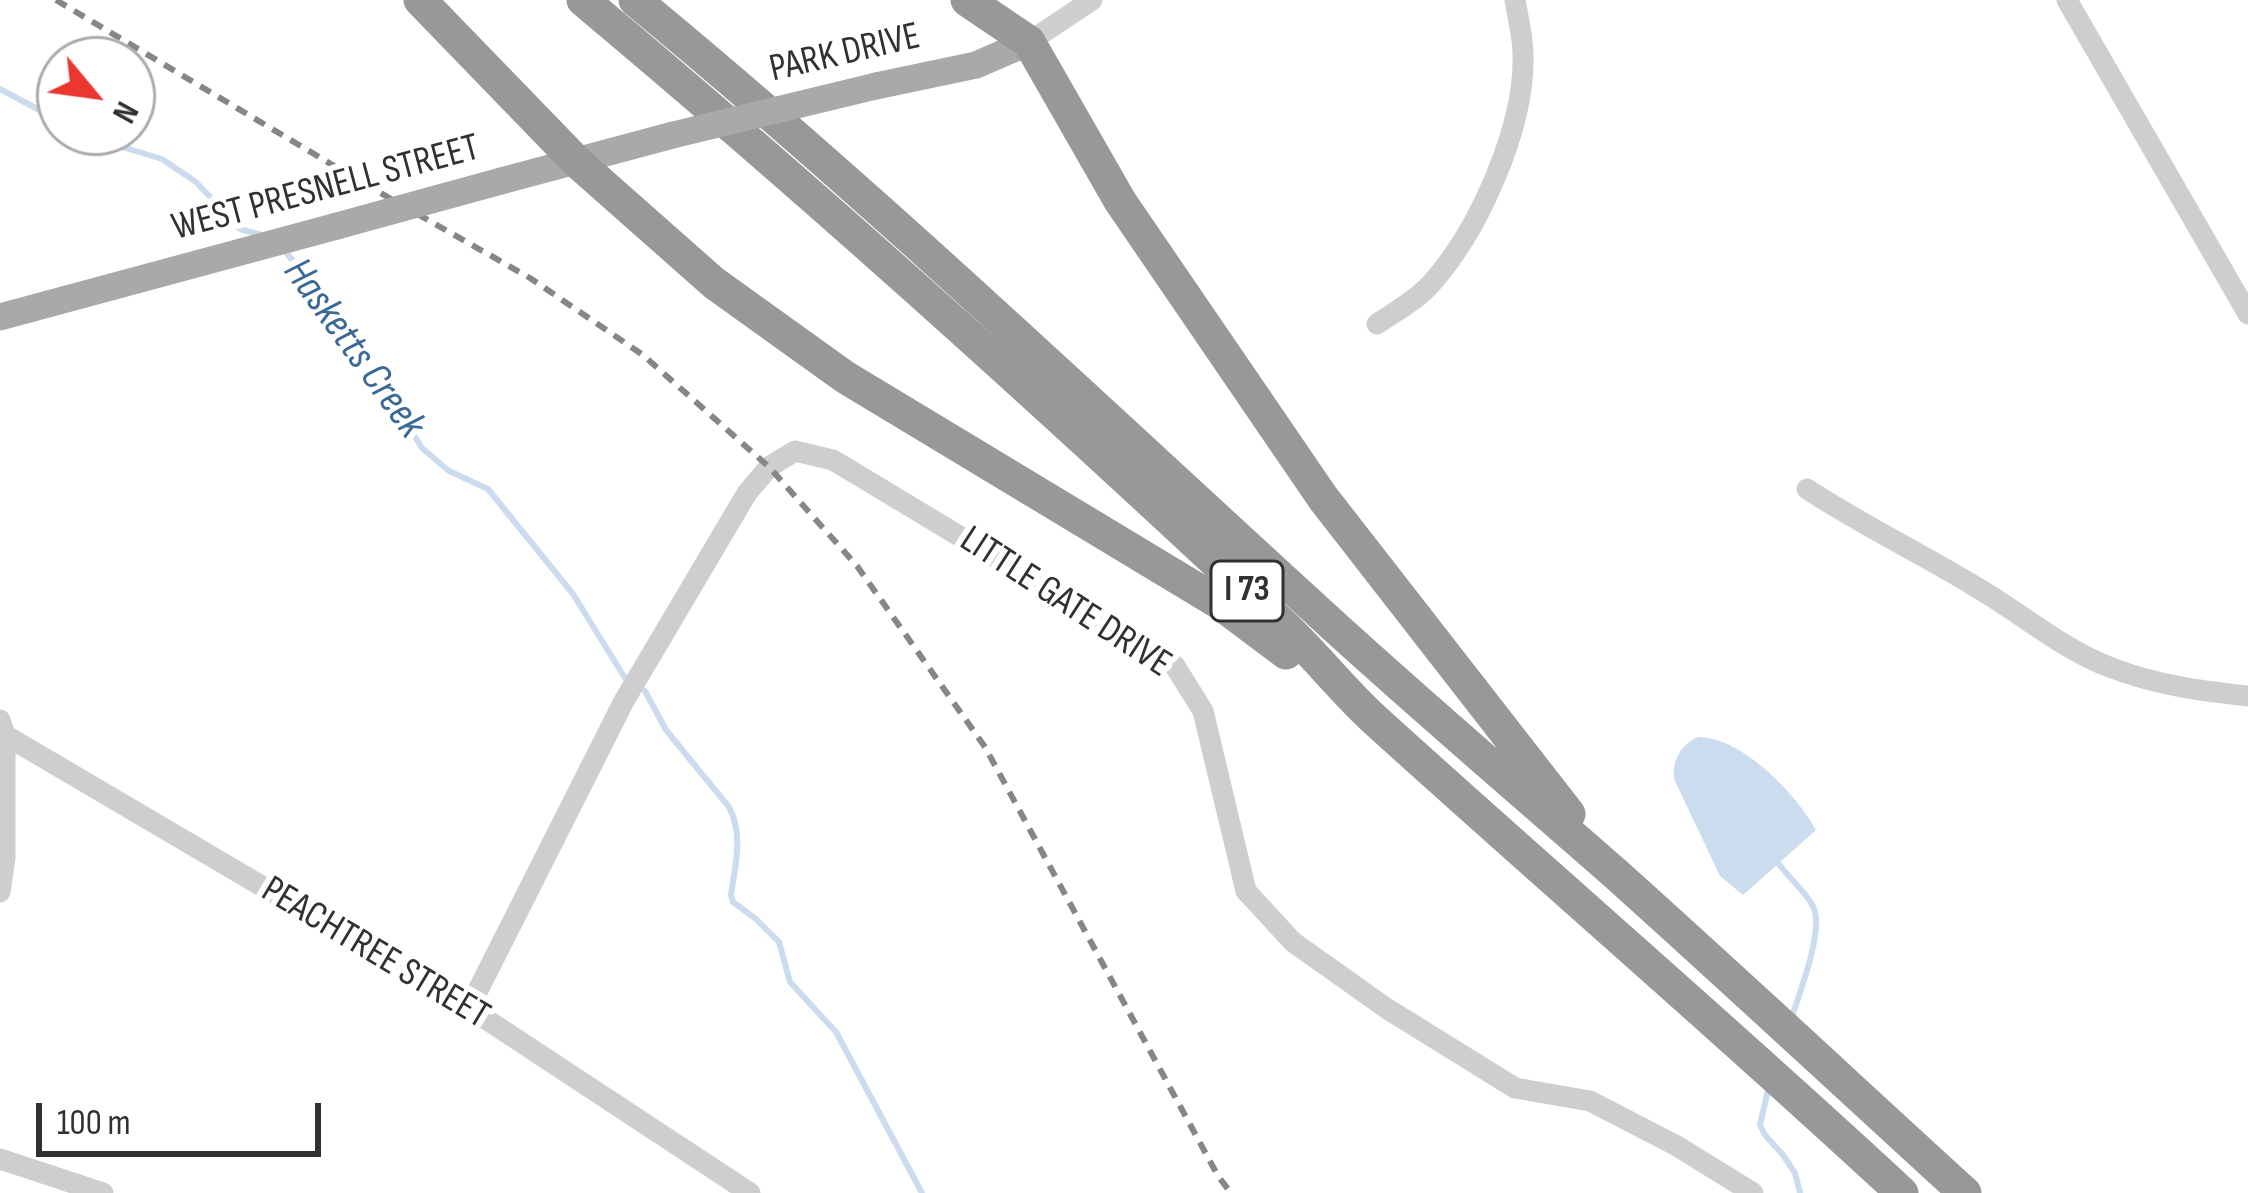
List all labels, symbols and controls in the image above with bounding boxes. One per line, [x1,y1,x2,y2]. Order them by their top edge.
street label: PARK DRIVE [765,14,925,94]
north arrow [36,36,156,156]
text: N [103,95,147,129]
street label: WEST PRESNELL STREET [167,125,485,253]
water label: Hasketts Creek [271,249,435,449]
street label: LITTLE GATE DRIVE [951,517,1179,689]
road number: I 73 [1211,561,1283,621]
street label: PEACHTREE STREET [252,868,498,1040]
scale bar [42,1079,327,1153]
text: 100 m [57,1102,131,1145]

